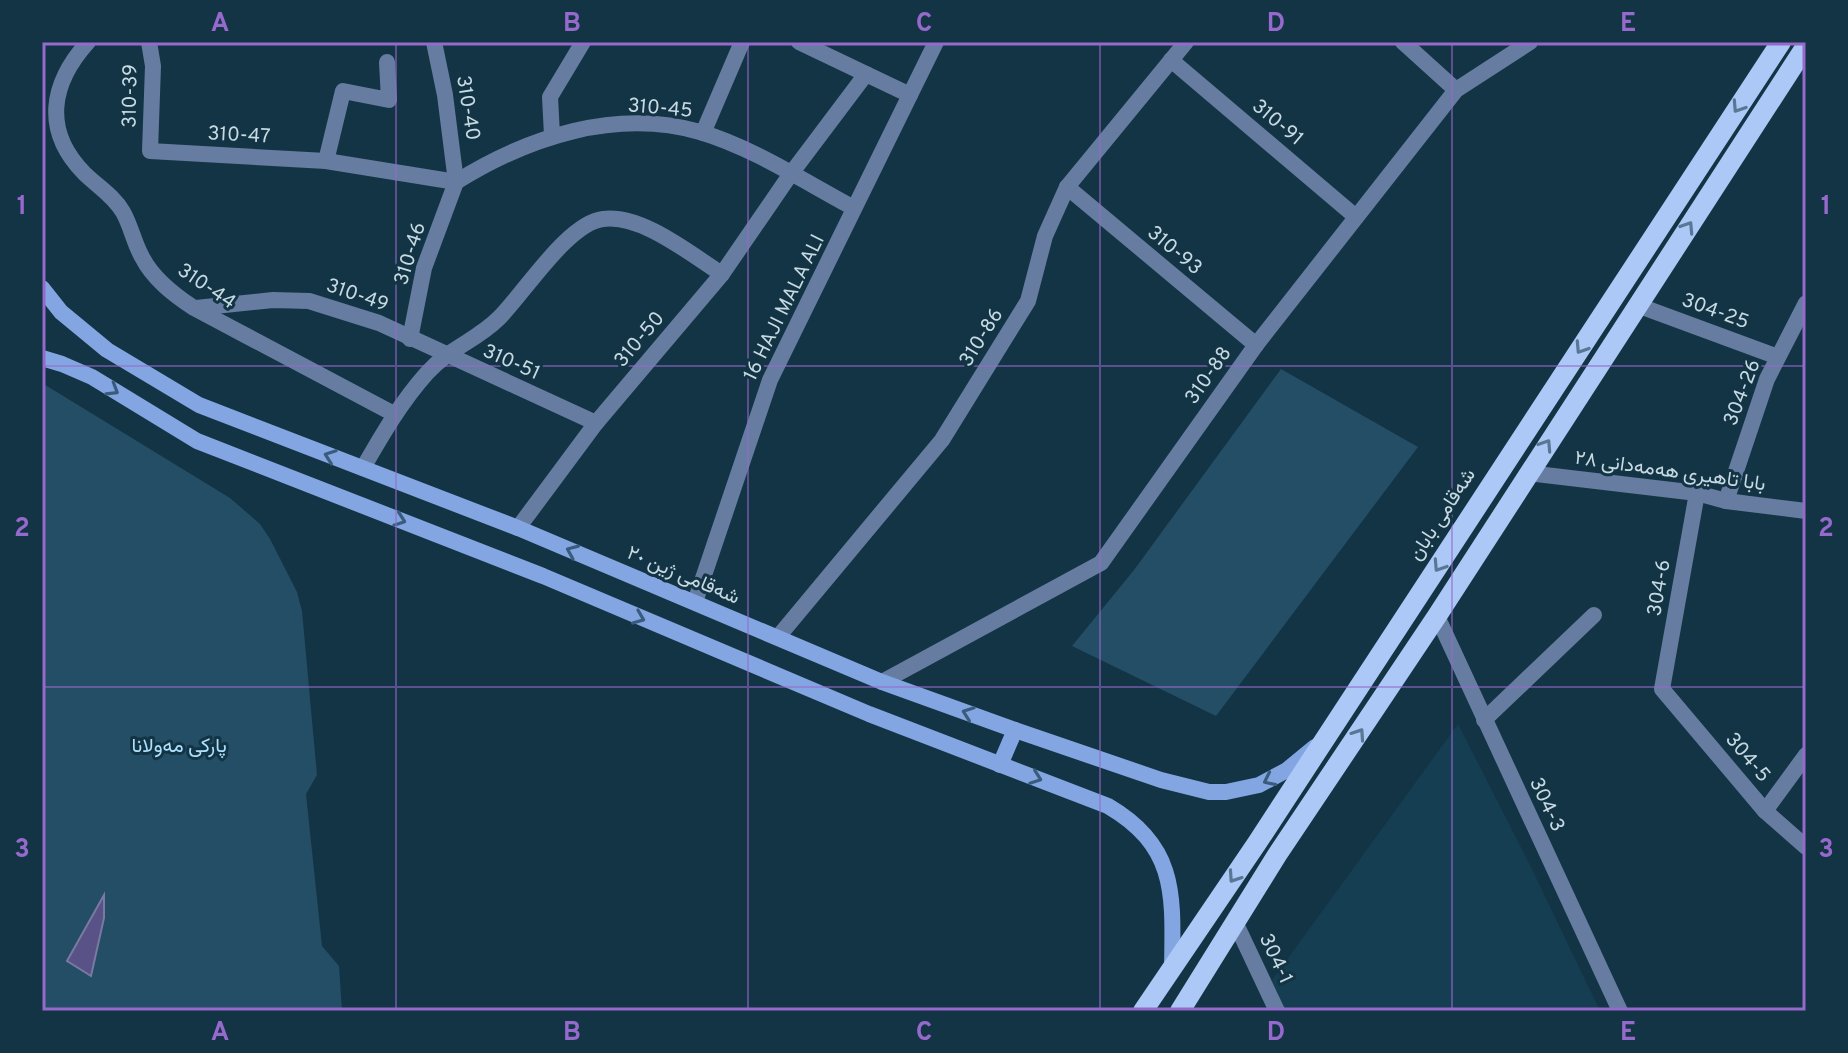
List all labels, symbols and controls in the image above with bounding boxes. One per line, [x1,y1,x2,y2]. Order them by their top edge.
text: A [211,8,229,41]
text: B [563,8,581,41]
text: C [916,8,932,41]
text: D [1267,8,1285,41]
text: E [1620,8,1636,41]
street label: 310-39 [117,64,145,128]
street label: 310-40 [449,74,485,142]
street label: 310-45 [626,93,694,125]
street label: 310-91 [1246,94,1308,152]
one-way arrow [1733,99,1748,113]
street label: 310-47 [207,121,271,151]
text: 1 [17,191,27,224]
text: 1 [1821,191,1831,224]
street label: 310-46 [389,219,433,289]
street label: 310-93 [1141,220,1207,282]
one-way arrow [1678,222,1693,236]
street label: 16 HAJI MALA ALI [738,231,832,385]
street label: 310-44 [172,258,240,316]
street label: 310-49 [322,273,392,319]
street label: 304-25 [1678,288,1752,336]
street label: 310-86 [954,304,1010,372]
street label: 310-50 [609,307,671,373]
street label: 310-51 [478,339,544,387]
one-way arrow [1575,340,1590,354]
street label: 310-88 [1180,342,1238,410]
street label: 304-26 [1718,356,1768,430]
one-way arrow [104,380,119,396]
one-way arrow [1536,439,1551,454]
street label: بابا تاهیری هەمەدانی ٢٨ [1573,446,1767,498]
one-way arrow [324,449,338,466]
street label: شەقامی بابان [1403,464,1483,566]
one-way arrow [392,510,406,527]
text: 2 [14,513,30,546]
text: 2 [1818,513,1834,546]
street label: شەقامی ژین ٢٠ [623,541,743,611]
one-way arrow [566,544,580,560]
one-way arrow [1433,557,1448,572]
street label: 304-6 [1642,558,1678,618]
one-way arrow [631,608,645,625]
one-way arrow [962,706,976,723]
one-way arrow [1349,728,1364,742]
street label: 304-5 [1719,728,1775,788]
park label: پارکی مەولانا [131,734,227,760]
one-way arrow [1028,768,1042,784]
one-way arrow [1263,770,1278,786]
street label: 304-3 [1522,774,1570,836]
text: 3 [14,834,30,867]
text: 3 [1818,834,1834,867]
one-way arrow [1229,868,1244,883]
street label: 304-1 [1252,930,1298,988]
text: A [211,1017,229,1050]
text: B [563,1017,581,1050]
text: C [916,1017,932,1050]
text: D [1267,1017,1285,1050]
text: E [1620,1017,1636,1050]

